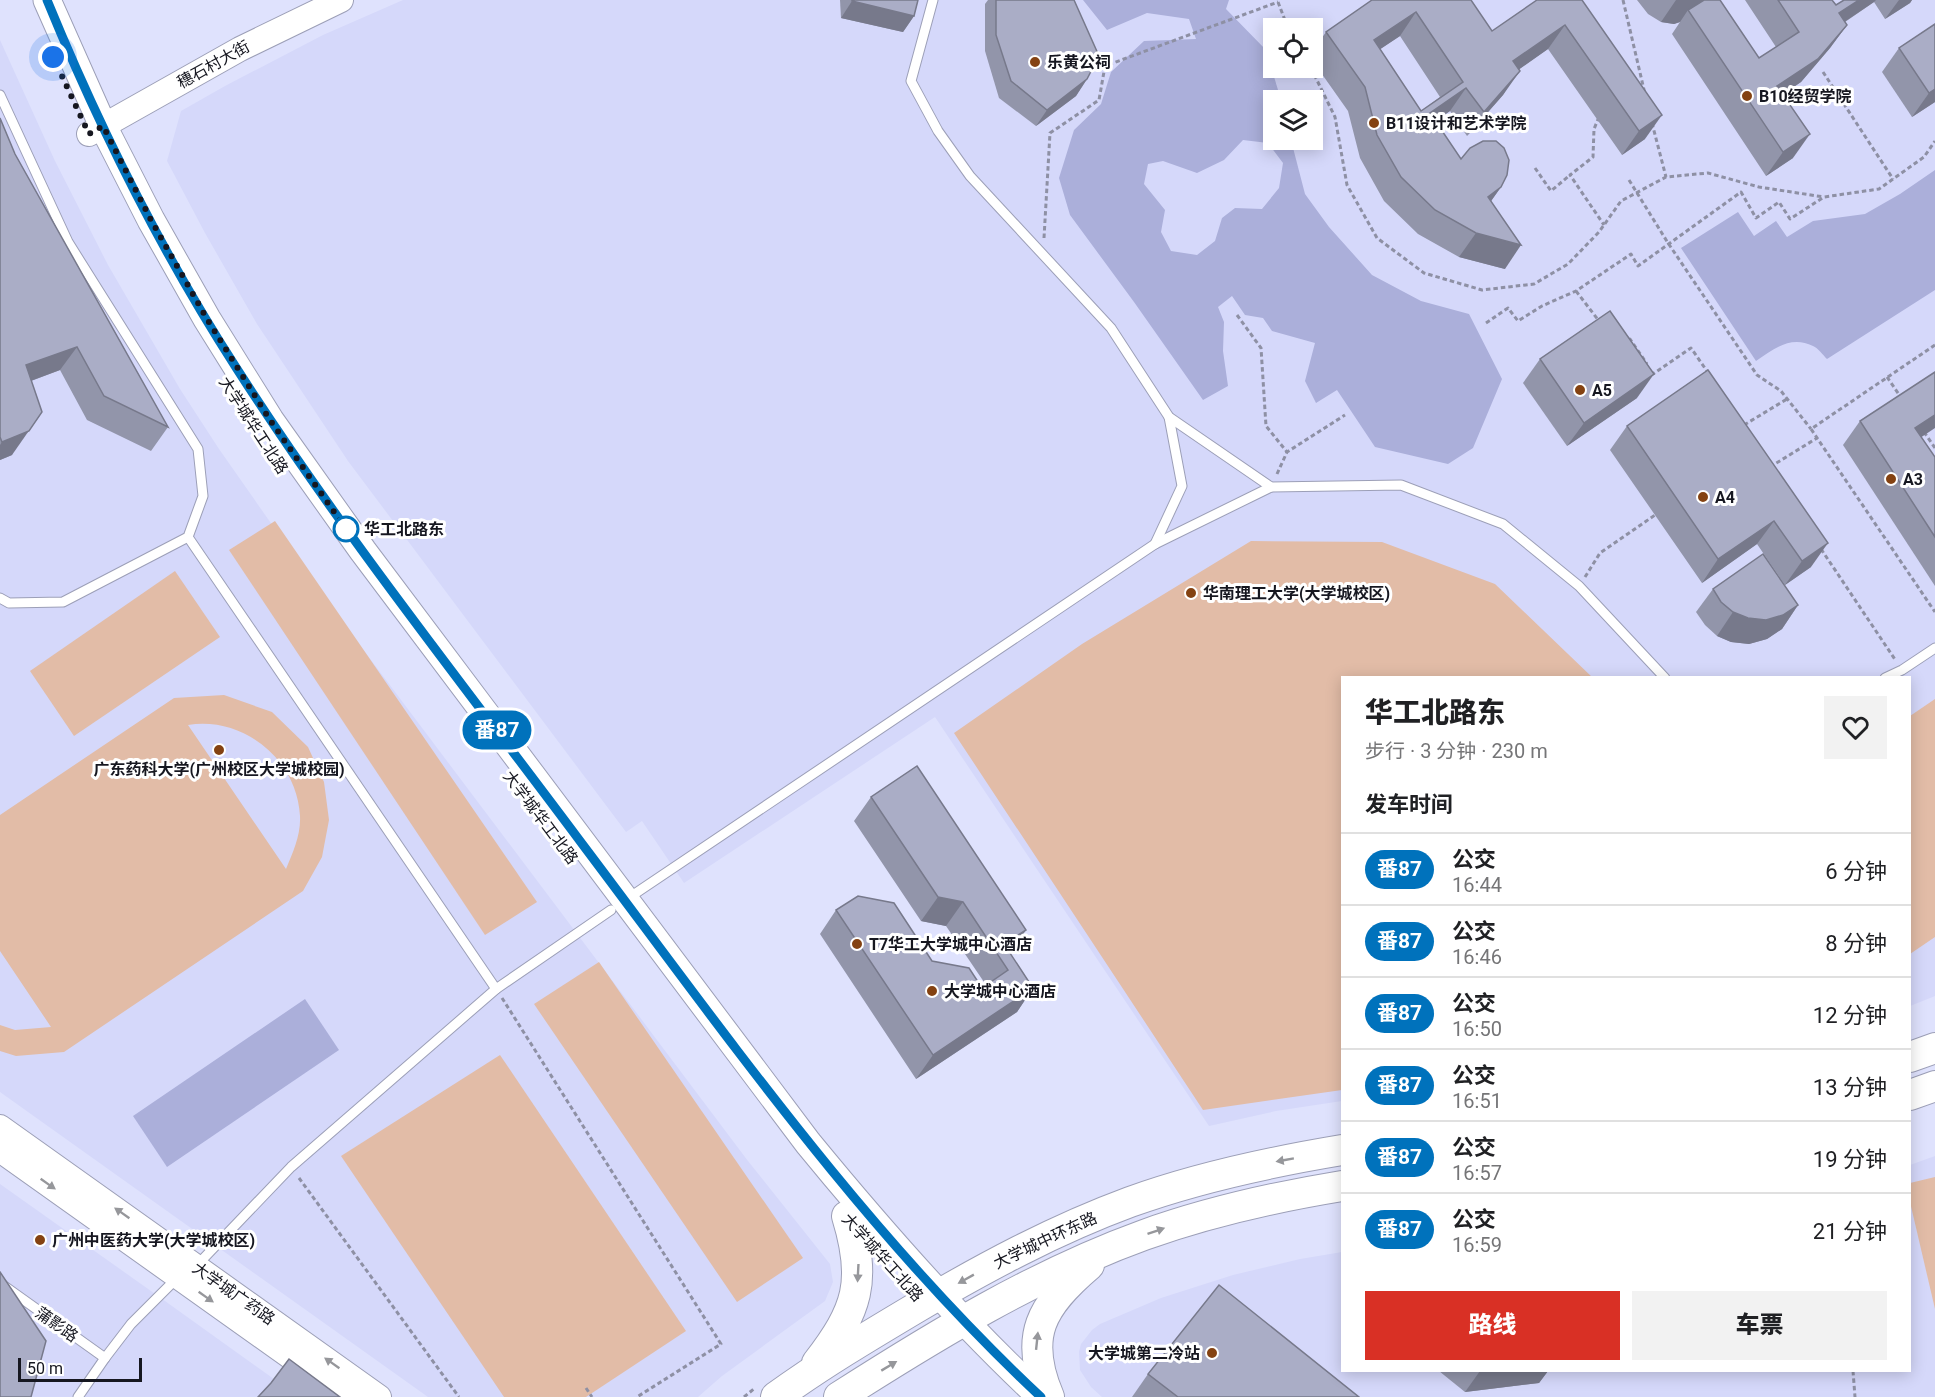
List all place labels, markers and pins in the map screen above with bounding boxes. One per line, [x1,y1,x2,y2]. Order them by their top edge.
place label: 乐黄公祠 [1047,53,1111,72]
marker: 乐黄公祠 [1028,55,1042,69]
place label: B10经贸学院 [1759,87,1852,106]
marker: B10经贸学院 [1740,89,1754,103]
place label: B11设计和艺术学院 [1386,114,1527,133]
marker: B11设计和艺术学院 [1367,116,1381,130]
place label: A5 [1592,381,1612,400]
marker: A5 [1573,383,1587,397]
place label: A3 [1903,470,1923,489]
marker: A3 [1884,472,1898,486]
place label: A4 [1715,488,1735,507]
marker: A4 [1696,490,1710,504]
marker: 华工北路东 [333,516,359,542]
place label: 华工北路东 [364,520,444,539]
place label: 华南理工大学(大学城校区) [1203,584,1390,603]
marker: 华南理工大学(大学城校区) [1184,586,1198,600]
marker: 广东药科大学(广州校区大学城校园) [212,743,226,757]
place label: 广东药科大学(广州校区大学城校园) [93,760,345,779]
place label: T7华工大学城中心酒店 [869,935,1032,954]
marker: T7华工大学城中心酒店 [850,937,864,951]
place label: 大学城中心酒店 [944,982,1056,1001]
marker: 大学城中心酒店 [925,984,939,998]
place label: 广州中医药大学(大学城校区) [52,1231,255,1250]
marker: 广州中医药大学(大学城校区) [33,1233,47,1247]
place label: 大学城第二冷站 [1088,1344,1200,1363]
marker: 大学城第二冷站 [1205,1346,1219,1360]

